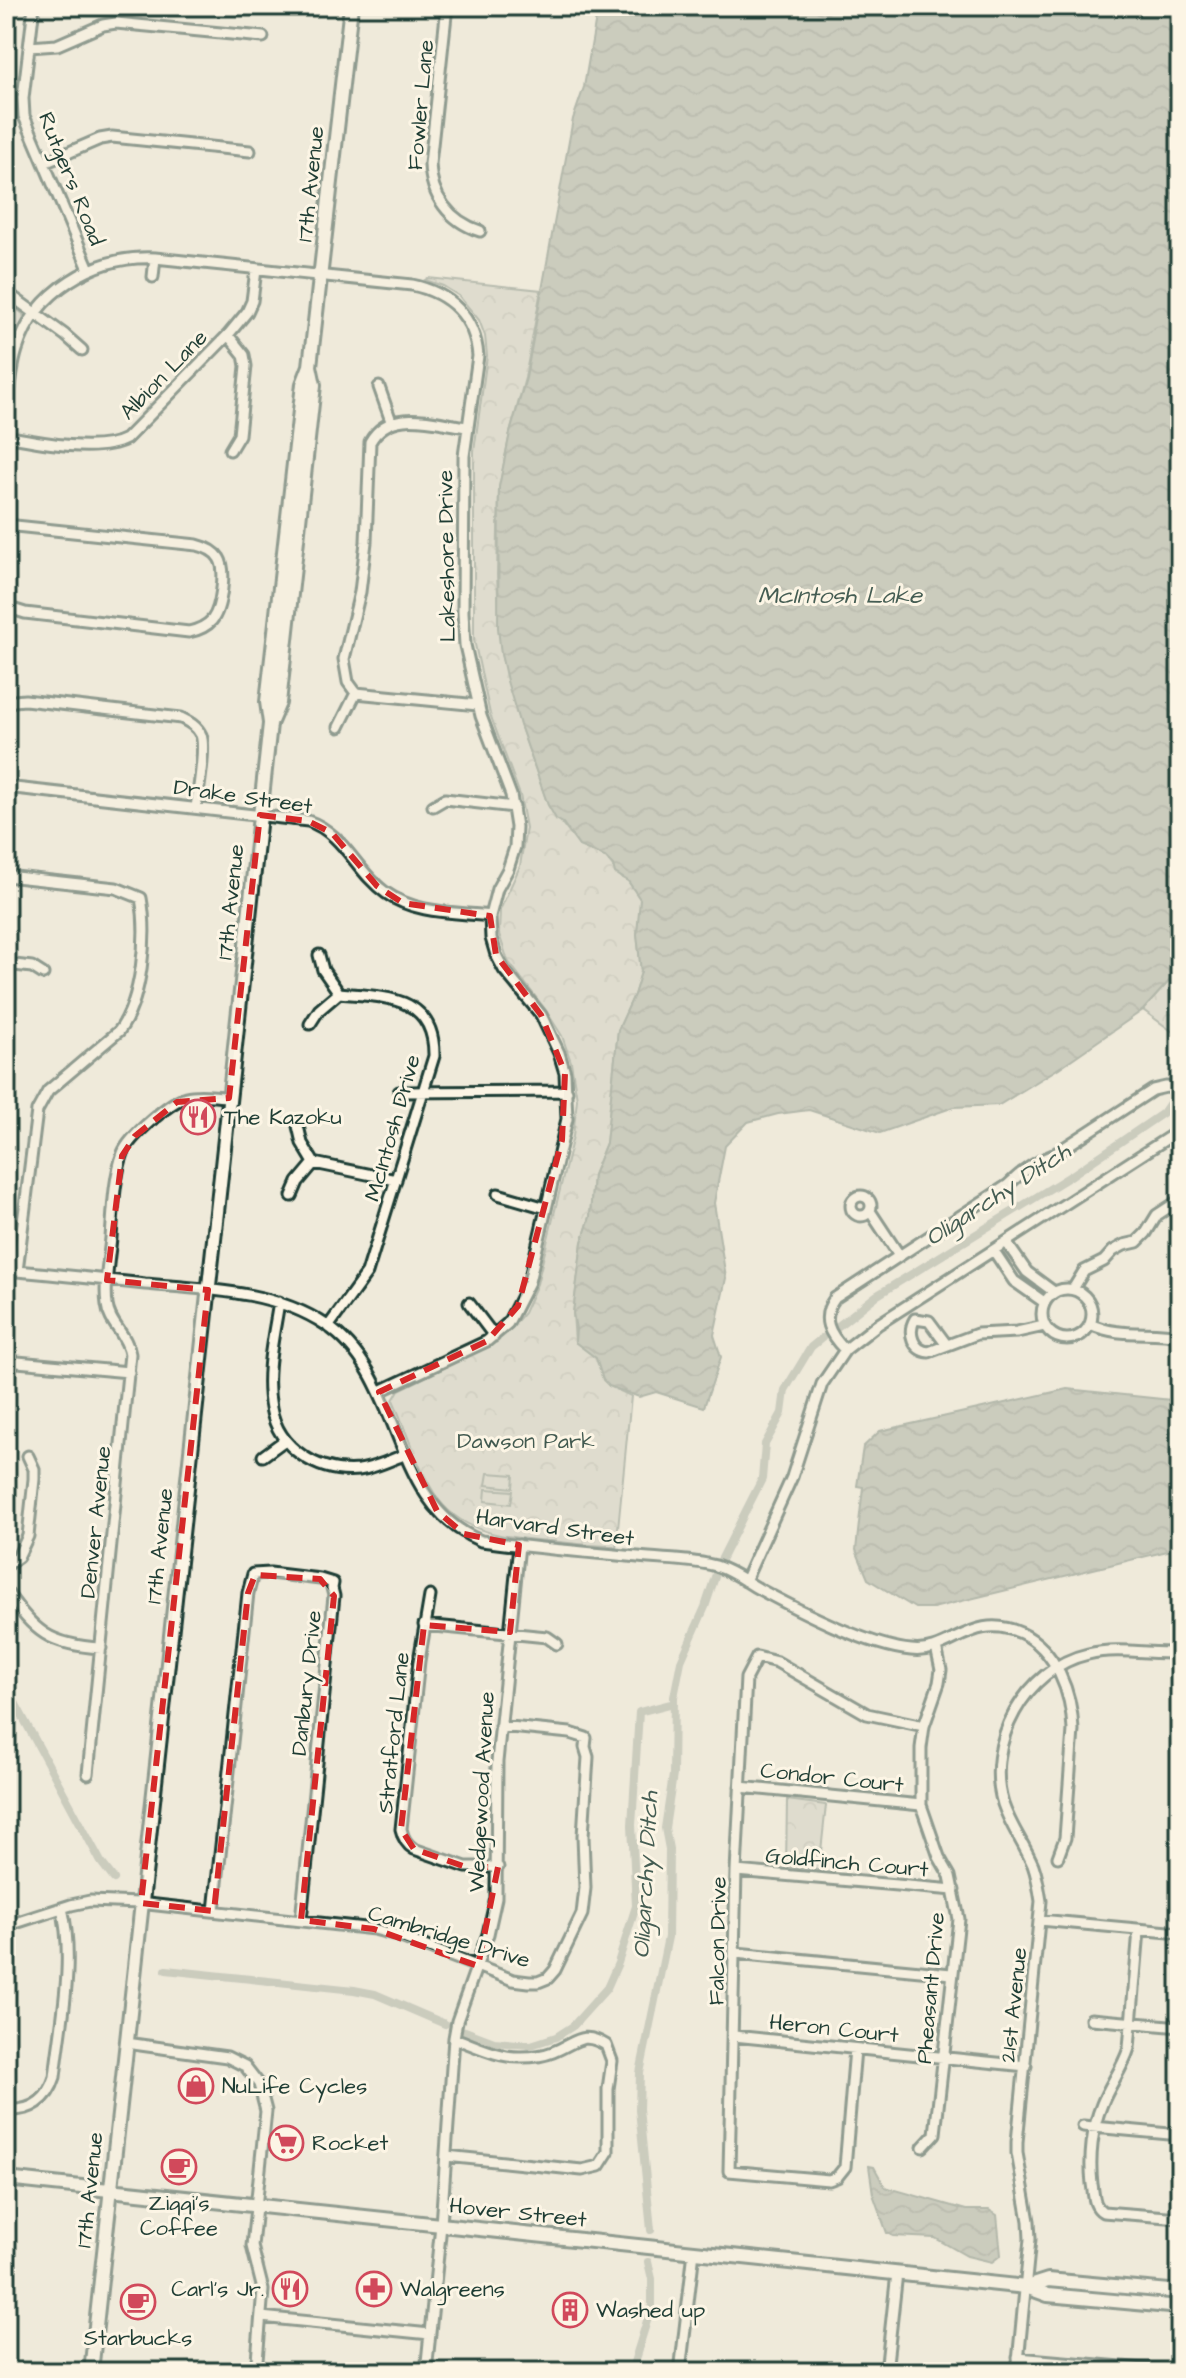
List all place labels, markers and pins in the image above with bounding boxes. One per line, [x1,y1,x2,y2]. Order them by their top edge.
restaurant icon: The Kazoku [179,1098,217,1136]
place label: The Kazoku [224,1102,342,1133]
shop icon: NuLife Cycles [177,2067,215,2105]
place label: NuLife Cycles [222,2071,367,2103]
supermarket icon: Rocket [267,2124,305,2162]
place label: Rocket [312,2128,388,2159]
cafe icon: Ziggi's Coffee [160,2148,198,2186]
place label: Ziggi's Coffee [140,2188,218,2244]
restaurant icon: Carl's Jr. [271,2270,309,2308]
pharmacy icon: Walgreens [355,2270,393,2308]
place label: Carl's Jr. [171,2274,264,2305]
place label: Walgreens [400,2274,505,2306]
cafe icon: Starbucks [119,2283,157,2321]
building icon: Washed up [551,2291,589,2329]
place label: Washed up [596,2295,705,2326]
place label: Starbucks [84,2323,192,2354]

